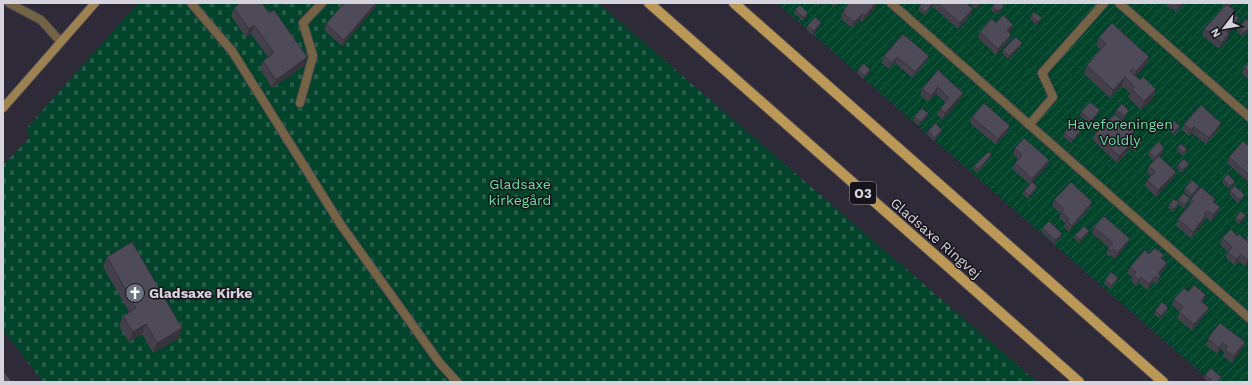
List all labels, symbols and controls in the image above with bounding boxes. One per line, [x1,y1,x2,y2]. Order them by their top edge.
north arrow [1204,8,1244,48]
text: N [1208,26,1224,40]
park label: Haveforeningen Voldly [1067,116,1173,148]
park label: Gladsaxe kirkegård [489,176,551,208]
road number: O3 [850,182,876,204]
street label: Gladsaxe Ringvej [887,194,985,282]
church icon: Gladsaxe Kirke [124,282,146,304]
place label: Gladsaxe Kirke [149,285,252,301]

